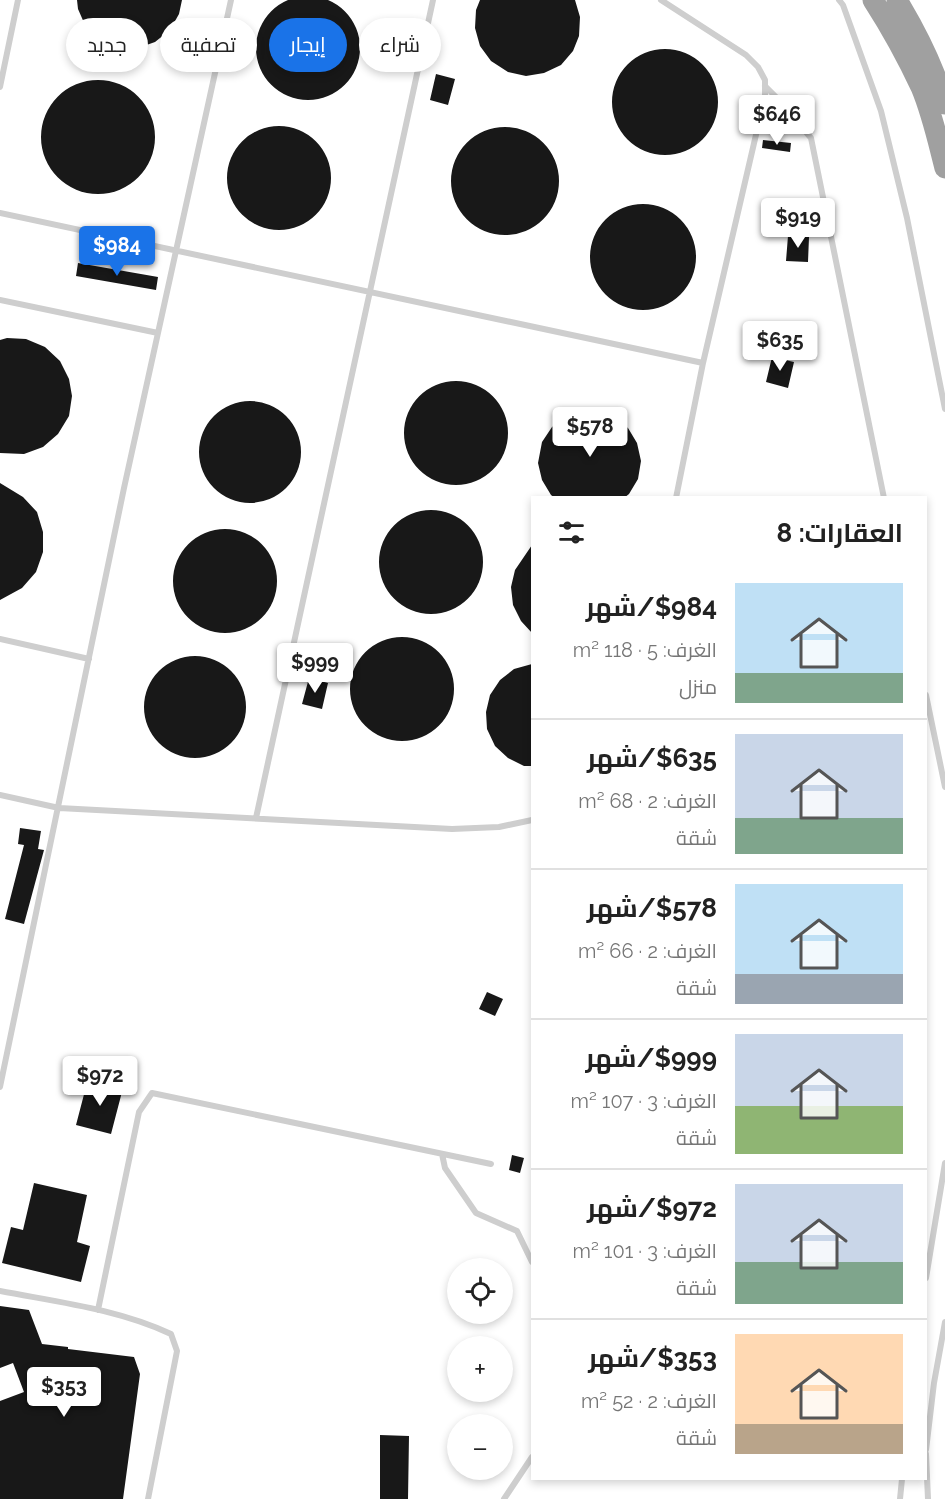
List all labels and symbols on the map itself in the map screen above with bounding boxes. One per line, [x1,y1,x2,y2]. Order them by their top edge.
pin: $646 [741,95,813,146]
pin: $919 [762,198,834,249]
pin: $984 [81,226,153,277]
pin: $635 [744,321,816,372]
pin: $578 [554,407,626,458]
pin: $999 [279,643,351,694]
pin: $972 [64,1056,136,1107]
pin: $353 [28,1367,100,1418]

